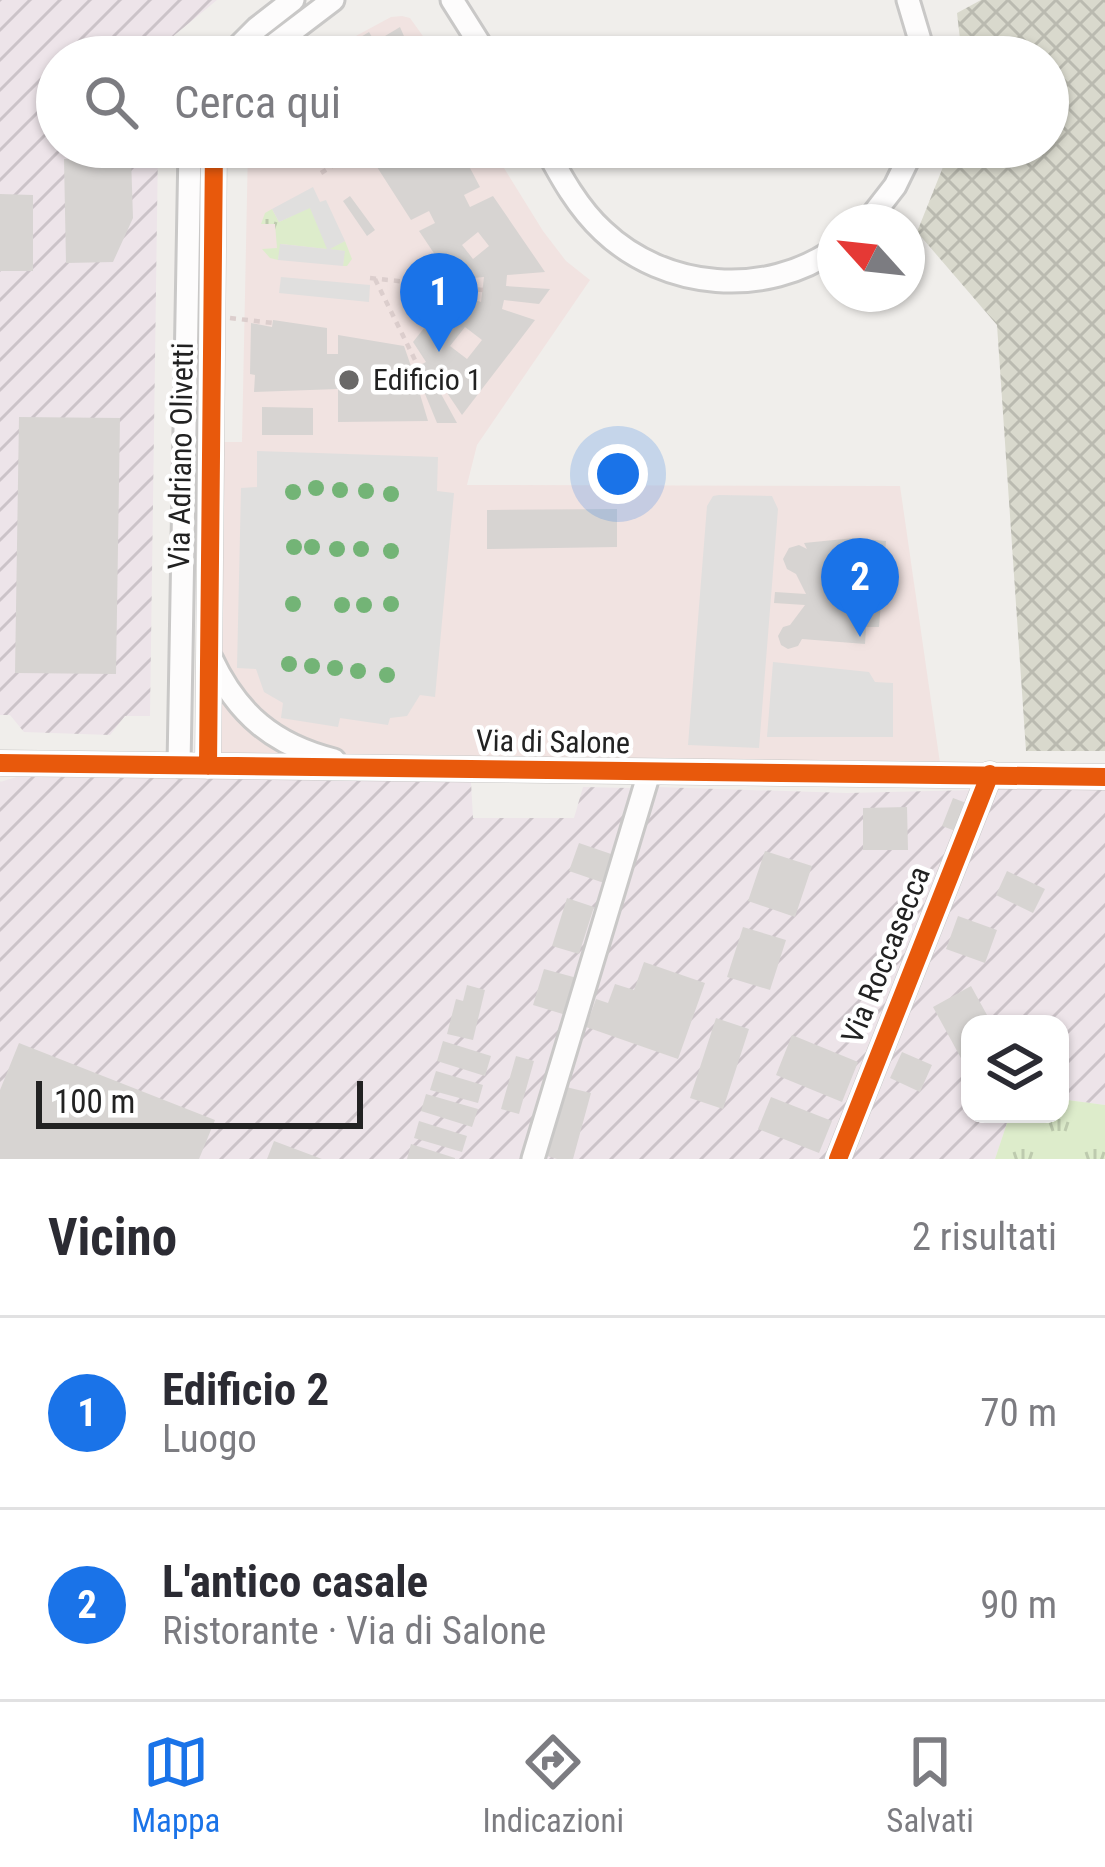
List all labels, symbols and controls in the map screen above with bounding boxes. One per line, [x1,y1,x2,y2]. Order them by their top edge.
search box [36,36,1069,168]
icon: search [78,69,144,135]
text: Cerca qui [174,76,341,129]
north arrow [817,204,925,312]
pin: 1 [400,253,478,352]
street label: Via Adriano Olivetti [161,342,200,570]
place label: Edificio 1 [373,362,482,397]
marker: Edificio 1 [336,367,362,393]
your location [588,444,648,504]
pin: 2 [821,538,899,637]
street label: Via di Salone [476,723,630,760]
street label: Via Roccasecca [834,861,937,1048]
map controls [961,1015,1069,1123]
button: layers [961,1015,1069,1123]
scale bar [36,1075,363,1128]
text: 100 m [54,1082,135,1121]
text: Vicino [48,1208,177,1267]
text: 2 risultati [912,1214,1057,1260]
text: Edificio 2 [162,1363,329,1416]
text: 1 [77,1390,97,1436]
text: 70 m [980,1390,1057,1436]
text: Luogo [162,1416,257,1462]
text: L'antico casale [162,1555,428,1608]
text: 2 [77,1582,97,1628]
text: 90 m [980,1582,1057,1628]
text: Ristorante · Via di Salone [162,1608,546,1654]
tab: Mappa [131,1729,220,1840]
tab: Indicazioni [483,1729,624,1840]
tab: Salvati [886,1729,974,1840]

